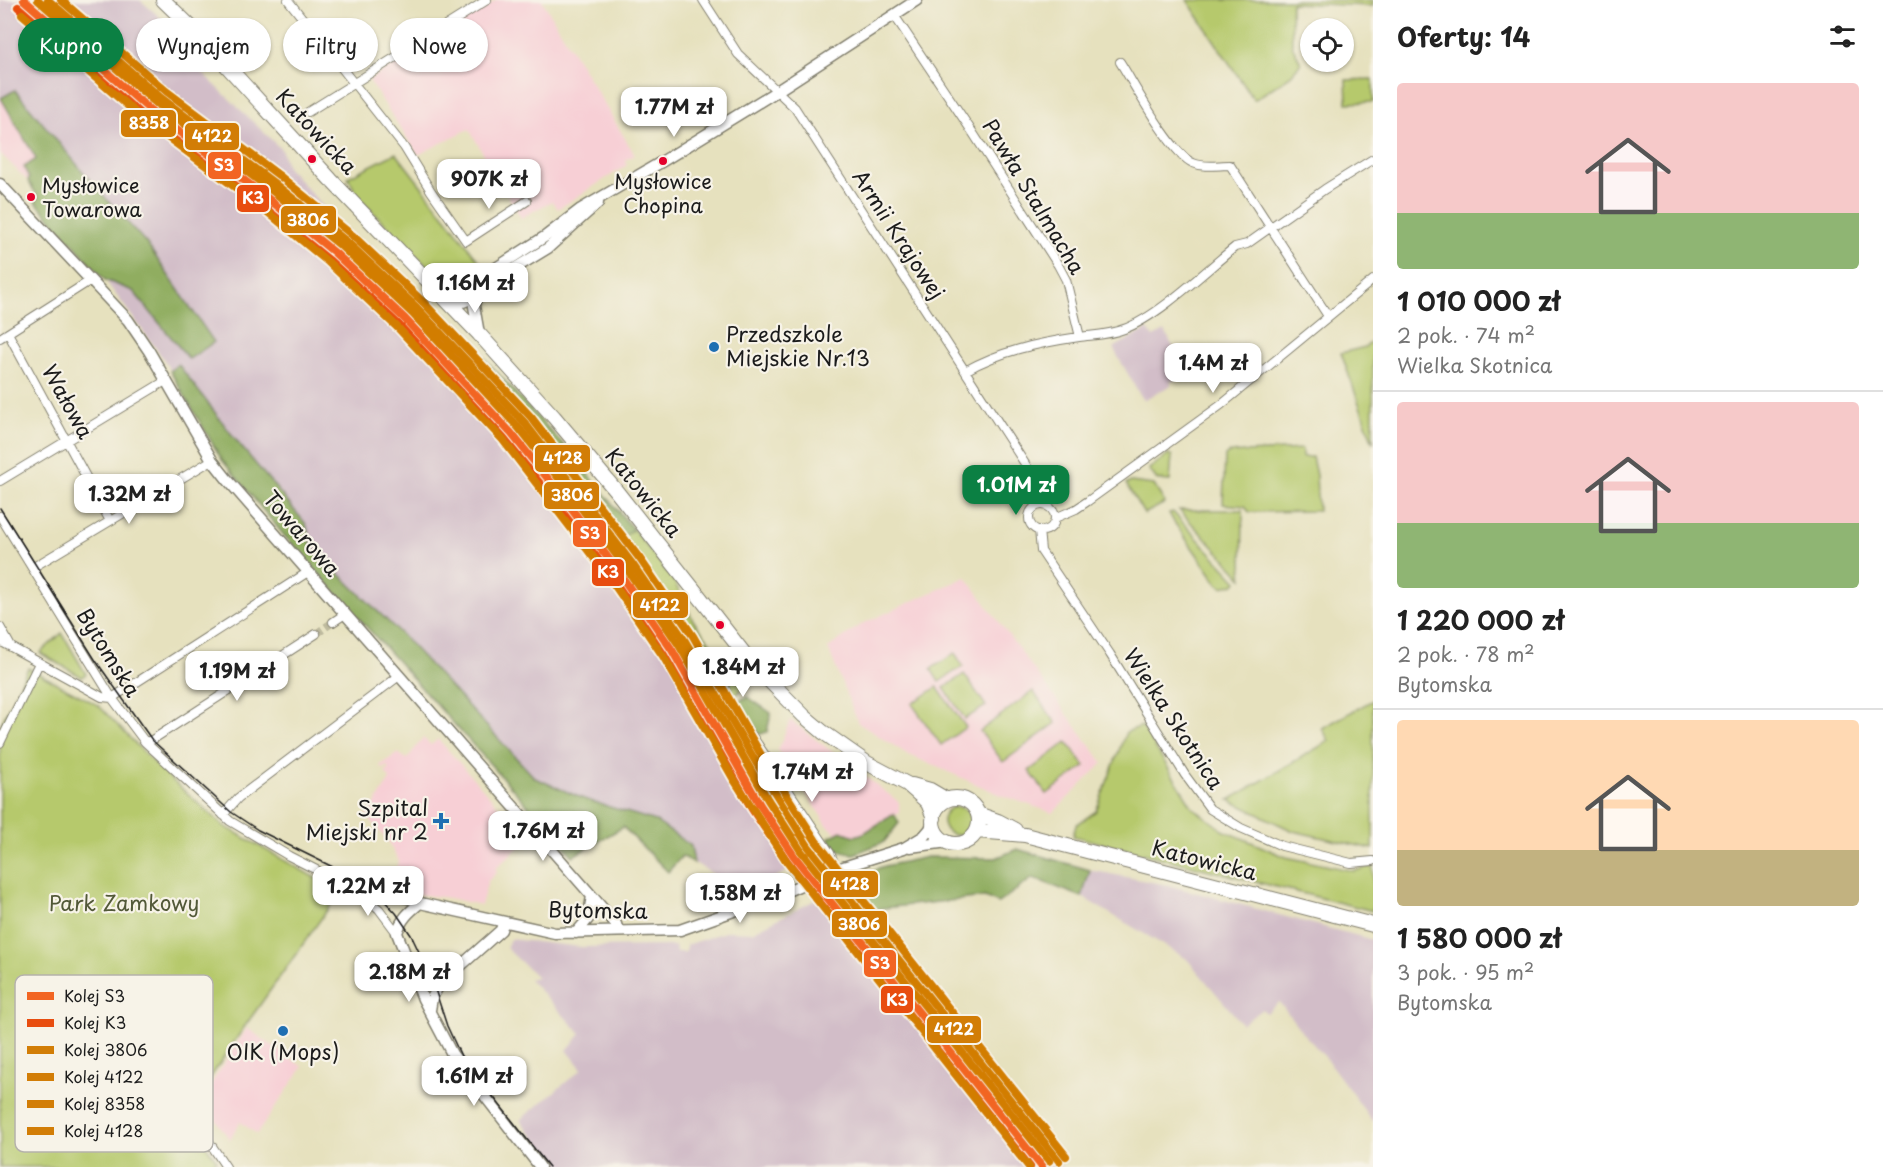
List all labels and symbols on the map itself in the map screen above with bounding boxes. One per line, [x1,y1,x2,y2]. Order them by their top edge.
street label: Katowicka [269,80,366,181]
pin: 1.77M zł [612,87,736,138]
line badge: 8358 [120,109,177,138]
text: 8358 [129,110,169,134]
street label: Pawła Stalmacha [976,112,1094,280]
line badge: 4122 [184,122,240,151]
text: 4122 [192,123,233,147]
line badge: S3 [207,151,242,180]
text: S3 [214,152,234,176]
unlabelled marker [306,153,318,165]
marker: Mysłowice Chopina [657,155,669,167]
pin: 907K zł [434,159,544,210]
street label: Armii Krajowej [846,163,954,305]
place label: Mysłowice Chopina [614,166,712,220]
place label: Mysłowice Towarowa [42,170,142,224]
line badge: K3 [236,184,270,213]
text: K3 [242,185,264,209]
marker: Mysłowice Towarowa [25,191,37,203]
line badge: 3806 [280,205,337,234]
text: 3806 [287,207,329,231]
pin: 1.16M zł [413,263,537,314]
place label: Przedszkole Miejskie Nr.13 [726,317,870,373]
marker: Przedszkole Miejskie Nr.13 [707,340,721,354]
pin: 1.4M zł [1158,343,1268,394]
street label: Wałowa [35,358,102,444]
street label: Katowicka [598,440,691,544]
line badge: 4128 [534,444,591,473]
text: 4128 [543,445,583,469]
pin: 1.01M zł [954,465,1078,516]
pin: 1.32M zł [67,474,191,525]
line badge: 3806 [543,481,600,510]
text: 3806 [551,482,593,506]
street label: Towarowa [256,483,349,583]
line badge: S3 [572,519,607,548]
text: S3 [580,520,600,544]
line badge: K3 [591,558,625,587]
text: K3 [597,559,619,583]
line badge: 4122 [632,591,689,619]
text: 4122 [640,592,681,616]
street label: Bytomska [70,601,150,703]
unlabelled marker [714,619,726,631]
street label: Wielka Skotnica [1117,641,1233,796]
pin: 1.84M zł [681,647,805,698]
pin: 1.19M zł [175,651,299,702]
pin: 1.74M zł [750,752,874,803]
place label: Szpital Miejski nr 2 [306,791,428,847]
pin: 1.76M zł [481,811,605,862]
marker: Szpital Miejski nr 2 [432,812,450,830]
street label: Katowicka [1149,831,1260,888]
pin: 1.22M zł [306,866,430,917]
line badge: 4128 [822,870,879,898]
text: 4128 [830,871,870,895]
pin: 1.58M zł [678,873,802,924]
park label: Park Zamkowy [49,886,199,918]
street label: Bytomska [548,892,648,926]
line badge: 3806 [831,910,888,938]
text: 3806 [838,911,880,935]
line badge: S3 [863,949,897,978]
text: S3 [870,950,890,974]
pin: 2.18M zł [347,952,471,1003]
legend [15,975,213,1152]
text: Kolej S3 [64,983,125,1007]
line badge: K3 [880,985,914,1014]
text: K3 [886,987,908,1011]
text: Kolej K3 [64,1010,126,1034]
line badge: 4122 [926,1015,982,1044]
text: 4122 [934,1016,975,1040]
marker: OIK (Mops) [276,1024,290,1038]
place label: OIK (Mops) [227,1035,339,1067]
text: Kolej 3806 [64,1037,147,1061]
pin: 1.61M zł [412,1056,536,1107]
text: Kolej 4122 [64,1064,144,1088]
text: Kolej 8358 [64,1091,145,1115]
text: Kolej 4128 [64,1118,143,1142]

